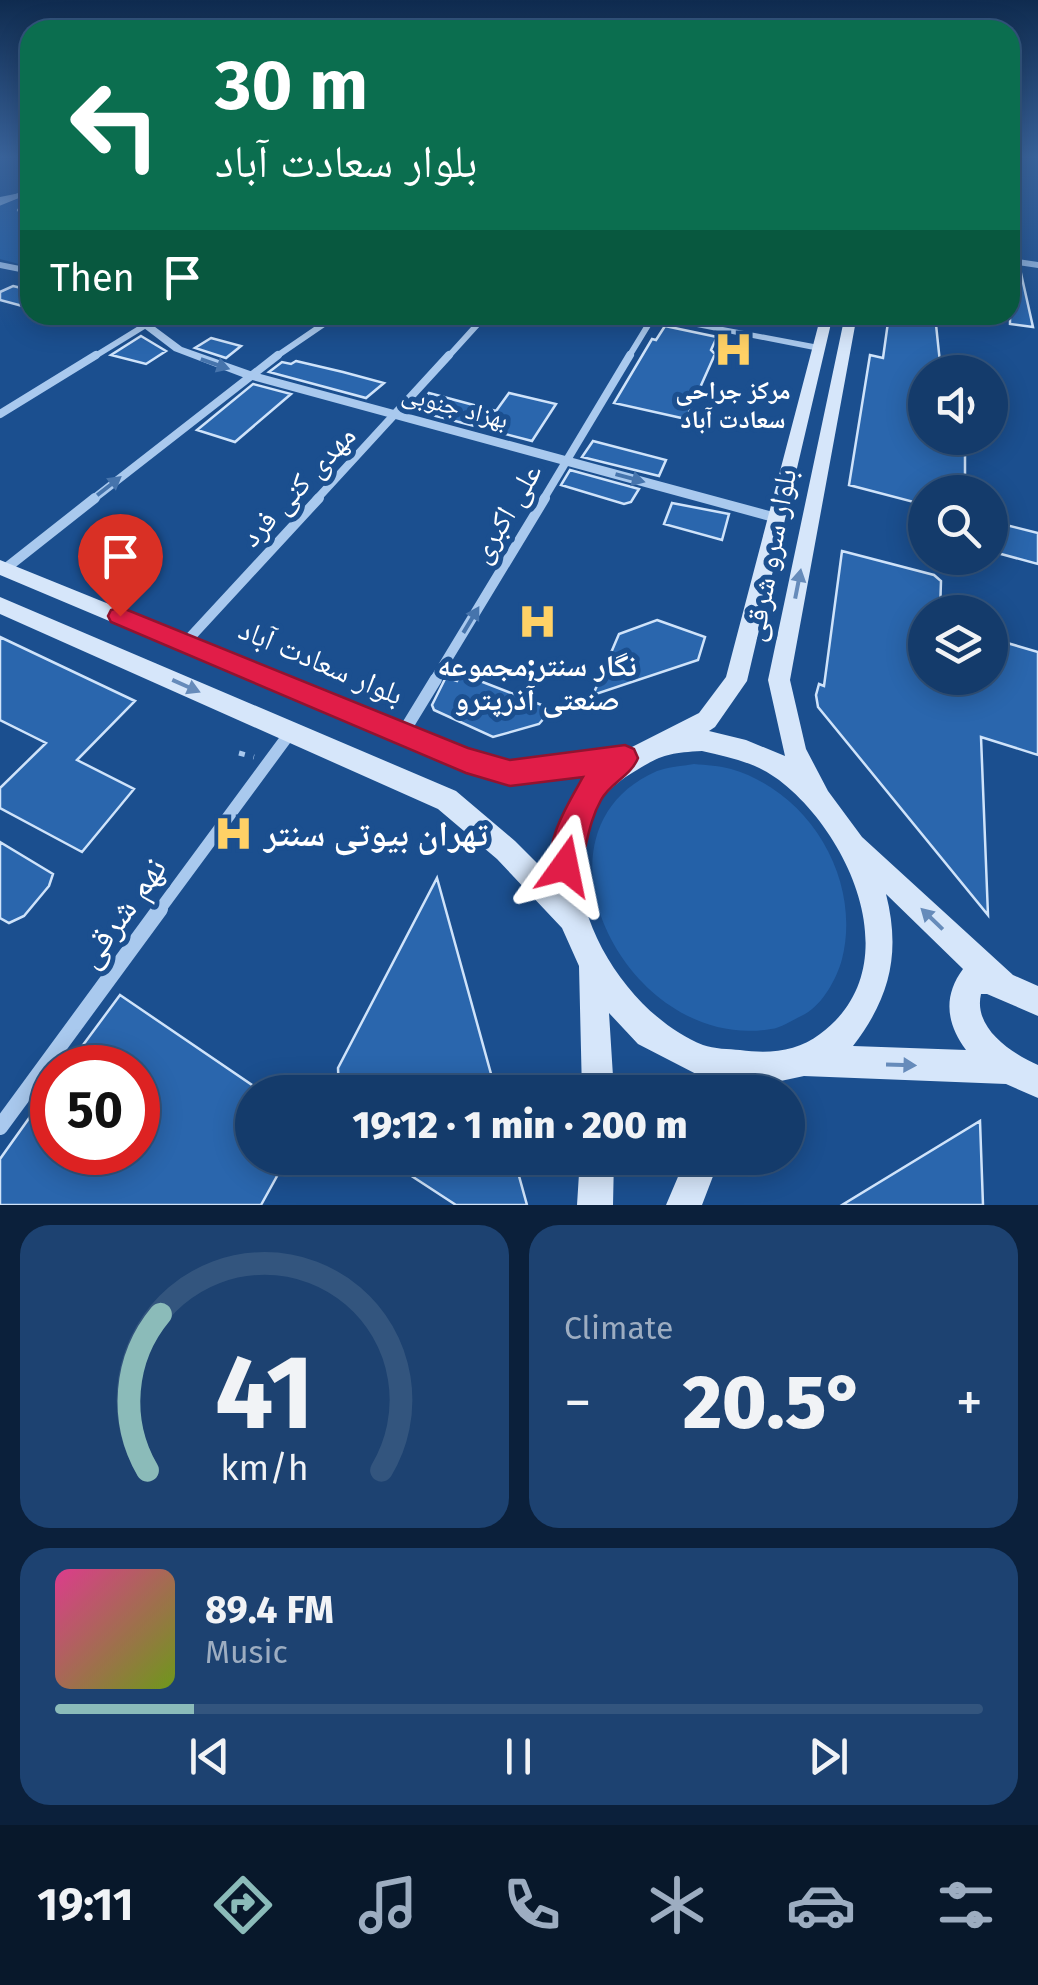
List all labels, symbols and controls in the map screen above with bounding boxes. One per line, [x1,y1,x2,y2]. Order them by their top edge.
text: 30 m [215,44,368,128]
icon: left [50,60,180,190]
text: بلوار سعادت آباد [215,135,478,189]
icon: arrive [155,250,210,305]
text: Then [50,255,135,301]
hospital icon: مرکز جراحی سعادت آباد [712,329,754,371]
map controls [908,355,1008,695]
button: sound [908,355,1008,455]
one-way arrow [200,357,230,372]
place label: مرکز جراحی سعادت آباد [675,376,791,435]
street label: بهزاد جنوبی [399,378,511,436]
street label: مهدی کنی فرد [233,418,363,554]
street label: علی اکبری [462,457,550,569]
street label: بلوار سرو شرقی [736,466,804,644]
one-way arrow [614,470,645,486]
button: search [908,475,1008,575]
one-way arrow [96,476,122,497]
pin [78,514,163,617]
icon: arrive [93,529,148,584]
one-way arrow [790,568,806,599]
button: layers [908,595,1008,695]
hospital icon: نگار سنتر;مجموعه صنعتی آذرپترو [516,601,558,643]
one-way arrow [462,606,479,634]
street label: بلوار سعادت آباد [233,611,409,713]
place label: نگار سنتر;مجموعه صنعتی آذرپترو [437,648,637,718]
one-way arrow [171,678,201,694]
hospital icon: تهران بیوتی سنتر [213,813,255,855]
place label: تهران بیوتی سنتر [262,813,489,856]
position arrow [513,814,617,918]
street label: نهم شرقی [67,848,177,977]
one-way arrow [921,908,945,931]
speed limit sign: 50 [30,1045,160,1175]
one-way arrow [885,1058,917,1074]
text: 19:12 · 1 min · 200 m [352,1102,688,1148]
text: Climate [564,1309,673,1347]
text: 41 [215,1331,314,1456]
text: 20.5° [683,1358,864,1448]
text: − [564,1370,592,1436]
text: + [956,1370,983,1436]
text: km/h [220,1447,309,1489]
text: 89.4 FM [205,1587,334,1633]
text: Music [205,1633,288,1671]
icon: previous [182,1729,237,1784]
icon: pause [491,1729,546,1784]
icon: next [801,1729,856,1784]
icon: directions [208,1870,278,1940]
icon: music [353,1870,423,1940]
icon: phone [497,1870,567,1940]
icon: climate [642,1870,712,1940]
icon: car [786,1870,856,1940]
icon: filters [931,1870,1001,1940]
text: 19:11 [37,1878,134,1932]

